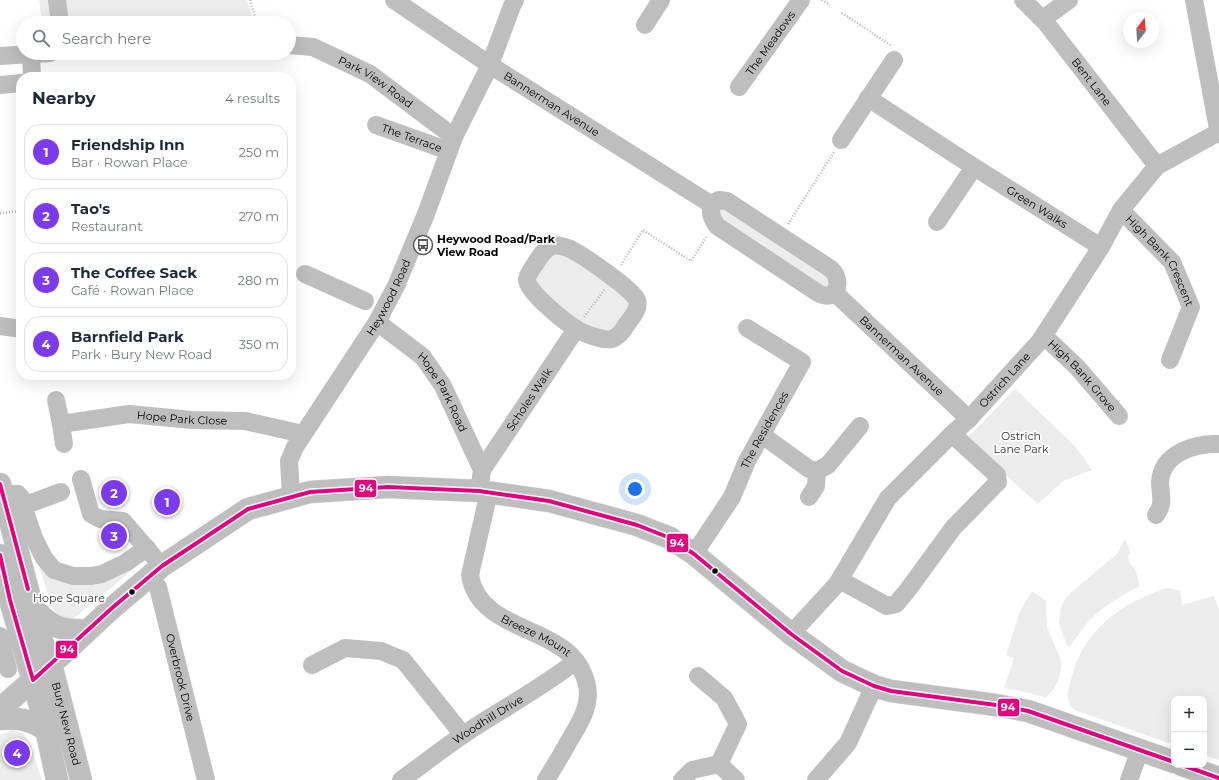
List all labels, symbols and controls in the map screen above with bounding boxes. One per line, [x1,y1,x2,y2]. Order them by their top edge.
street label: The Meadows [743,8,798,78]
north arrow [1123,12,1159,48]
search box [16,16,296,60]
icon: search [30,27,52,49]
text: Search here [62,29,151,48]
street label: Park View Road [336,53,416,111]
street label: Bent Lane [1069,55,1115,109]
street label: Bannerman Avenue [501,69,603,140]
text: Nearby [32,88,96,108]
text: 4 results [225,90,280,106]
street label: The Terrace [380,121,444,155]
text: Friendship Inn [71,135,185,154]
text: 1 [43,144,49,160]
text: 250 m [238,144,279,160]
text: Bar · Rowan Place [71,154,188,170]
street label: Green Walks [1004,182,1071,231]
text: Tao's [71,199,110,218]
text: 2 [42,208,50,224]
text: 270 m [238,208,279,224]
street label: High Bank Crescent [1123,212,1197,309]
text: Restaurant [71,218,142,234]
place label: Heywood Road/Park View Road [436,232,556,259]
bus stop icon: Heywood Road/Park View Road [412,234,434,256]
street label: Heywood Road [363,257,413,338]
text: The Coffee Sack [71,263,197,282]
text: 3 [42,272,50,288]
text: 280 m [238,272,279,288]
text: Café · Rowan Place [71,282,194,298]
street label: Bannerman Avenue [857,313,947,399]
text: Barnfield Park [71,327,184,346]
text: 4 [42,336,50,352]
text: 350 m [239,336,279,352]
street label: High Bank Grove [1045,337,1119,415]
text: Park · Bury New Road [71,346,212,362]
street label: Hope Park Road [415,349,470,434]
street label: Ostrich Lane [976,349,1034,410]
street label: Scholes Walk [503,365,555,433]
street label: The Residences [738,388,792,471]
street label: Hope Park Close [136,408,228,428]
park label: Ostrich Lane Park [993,429,1049,456]
pin: 2 [101,478,127,508]
line badge: 94 [354,479,377,498]
your location [625,479,645,499]
text: 94 [359,481,374,495]
pin: 1 [154,487,180,517]
pin: 3 [101,521,127,551]
line badge: 94 [666,533,689,553]
text: 94 [670,536,685,550]
unlabelled marker [710,566,720,576]
unlabelled marker [127,587,137,597]
park label: Hope Square [33,591,105,605]
street label: Breeze Mount [499,611,575,660]
street label: Overbrook Drive [163,632,198,723]
line badge: 94 [55,640,78,659]
text: 94 [60,642,75,656]
street label: Bury New Road [49,681,84,767]
street label: Woodhill Drive [450,692,526,747]
map controls [1171,696,1207,768]
button: + [1171,696,1207,732]
line badge: 94 [997,698,1020,717]
text: 94 [1001,700,1016,714]
button: − [1171,732,1207,768]
pin: 4 [4,738,30,768]

